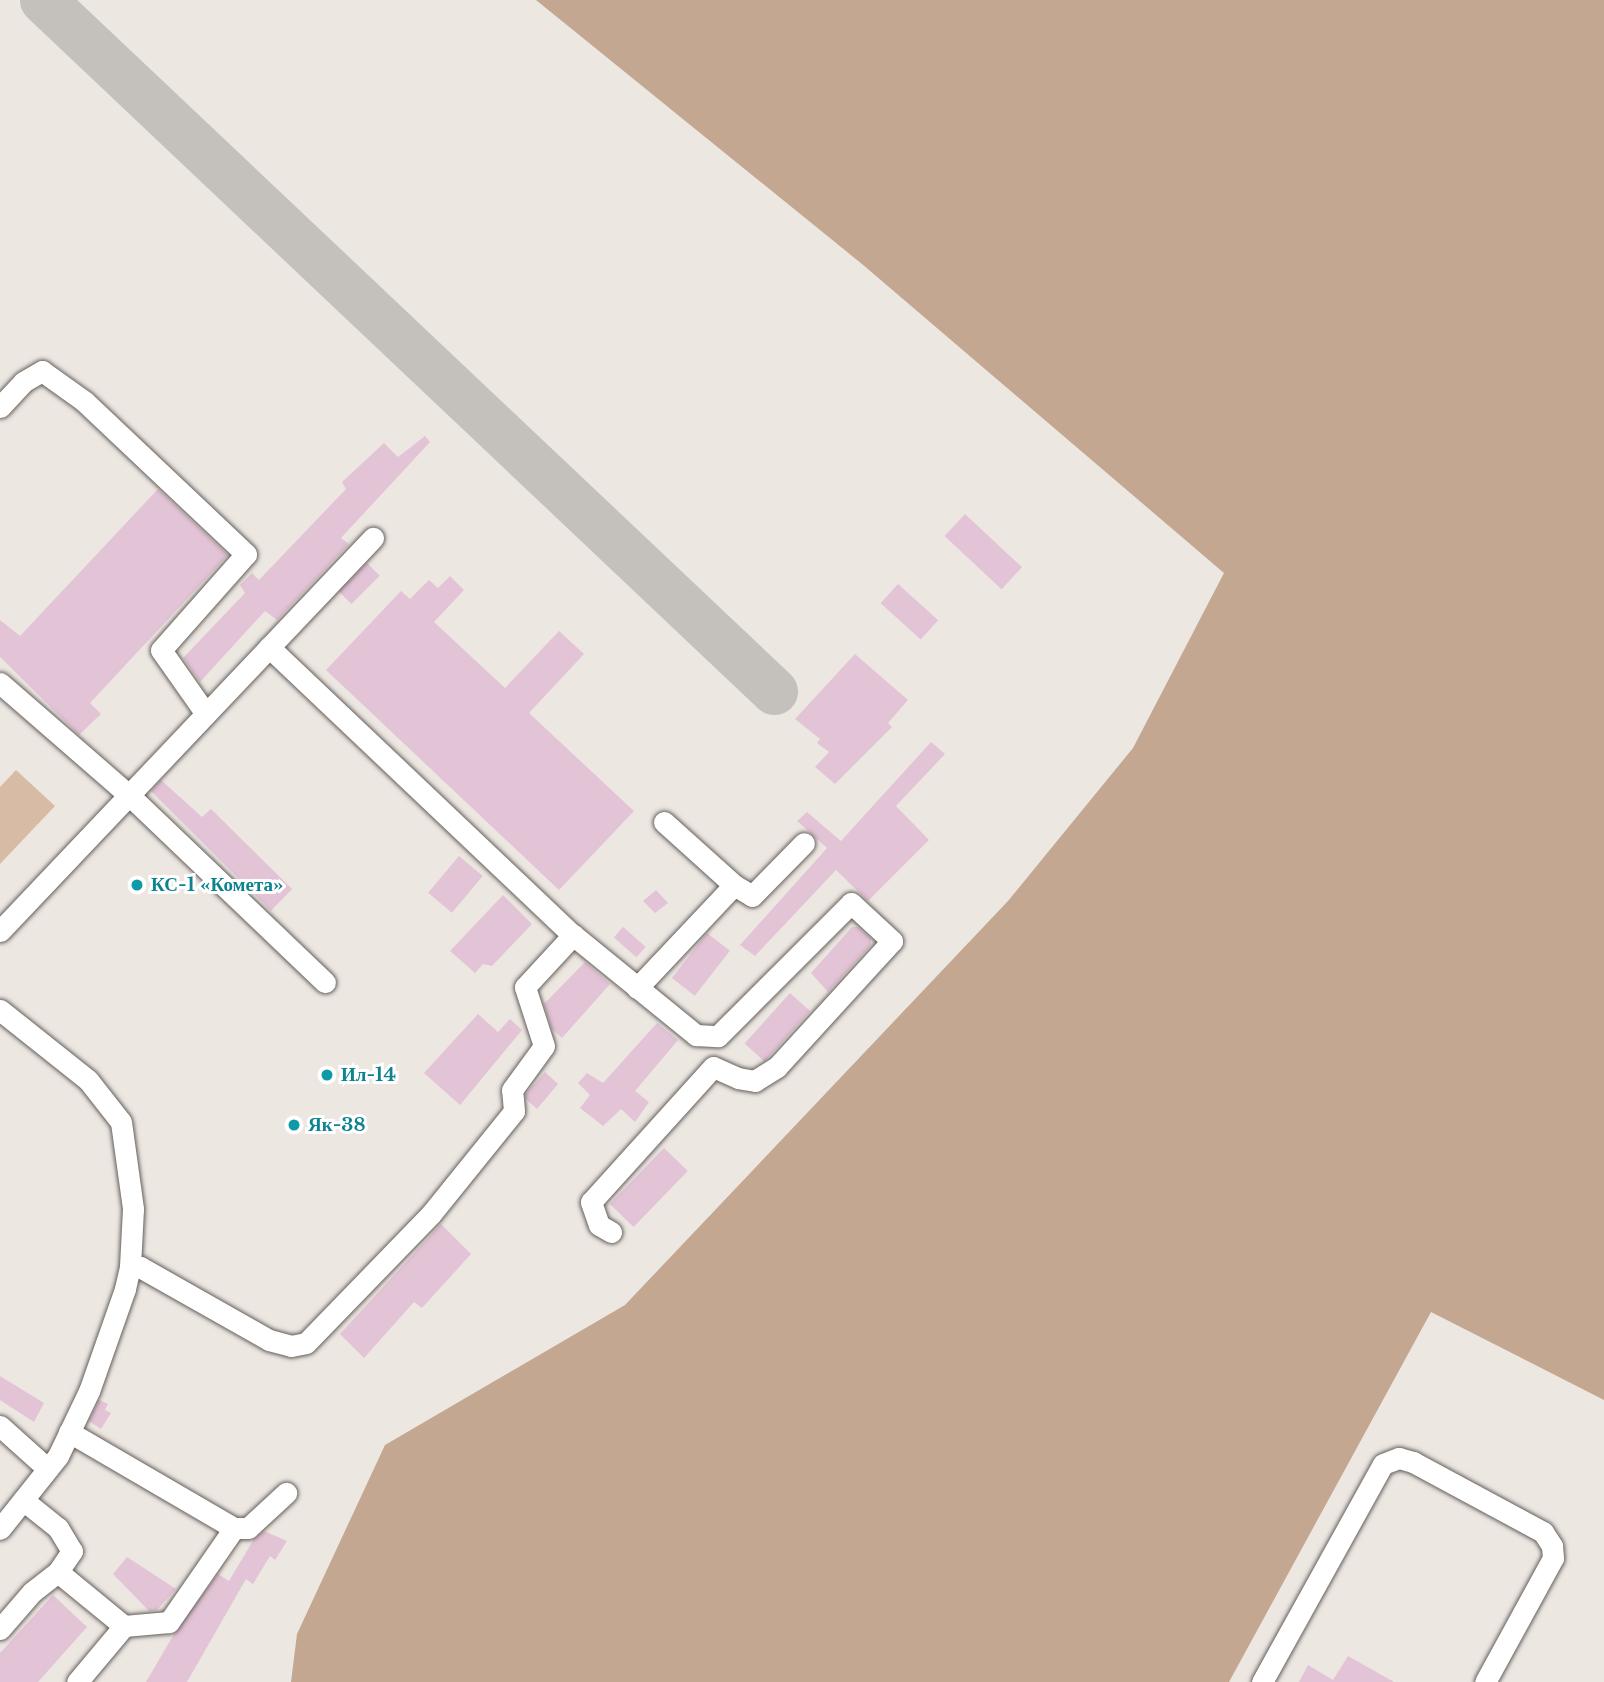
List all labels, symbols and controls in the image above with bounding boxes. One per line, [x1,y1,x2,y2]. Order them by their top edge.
place label: КС-1 «Комета» [151,874,283,896]
marker: КС-1 «Комета» [129,877,145,893]
place label: Ил-14 [341,1064,396,1086]
marker: Ил-14 [319,1067,335,1083]
place label: Як-38 [308,1114,366,1136]
marker: Як-38 [286,1117,302,1133]

